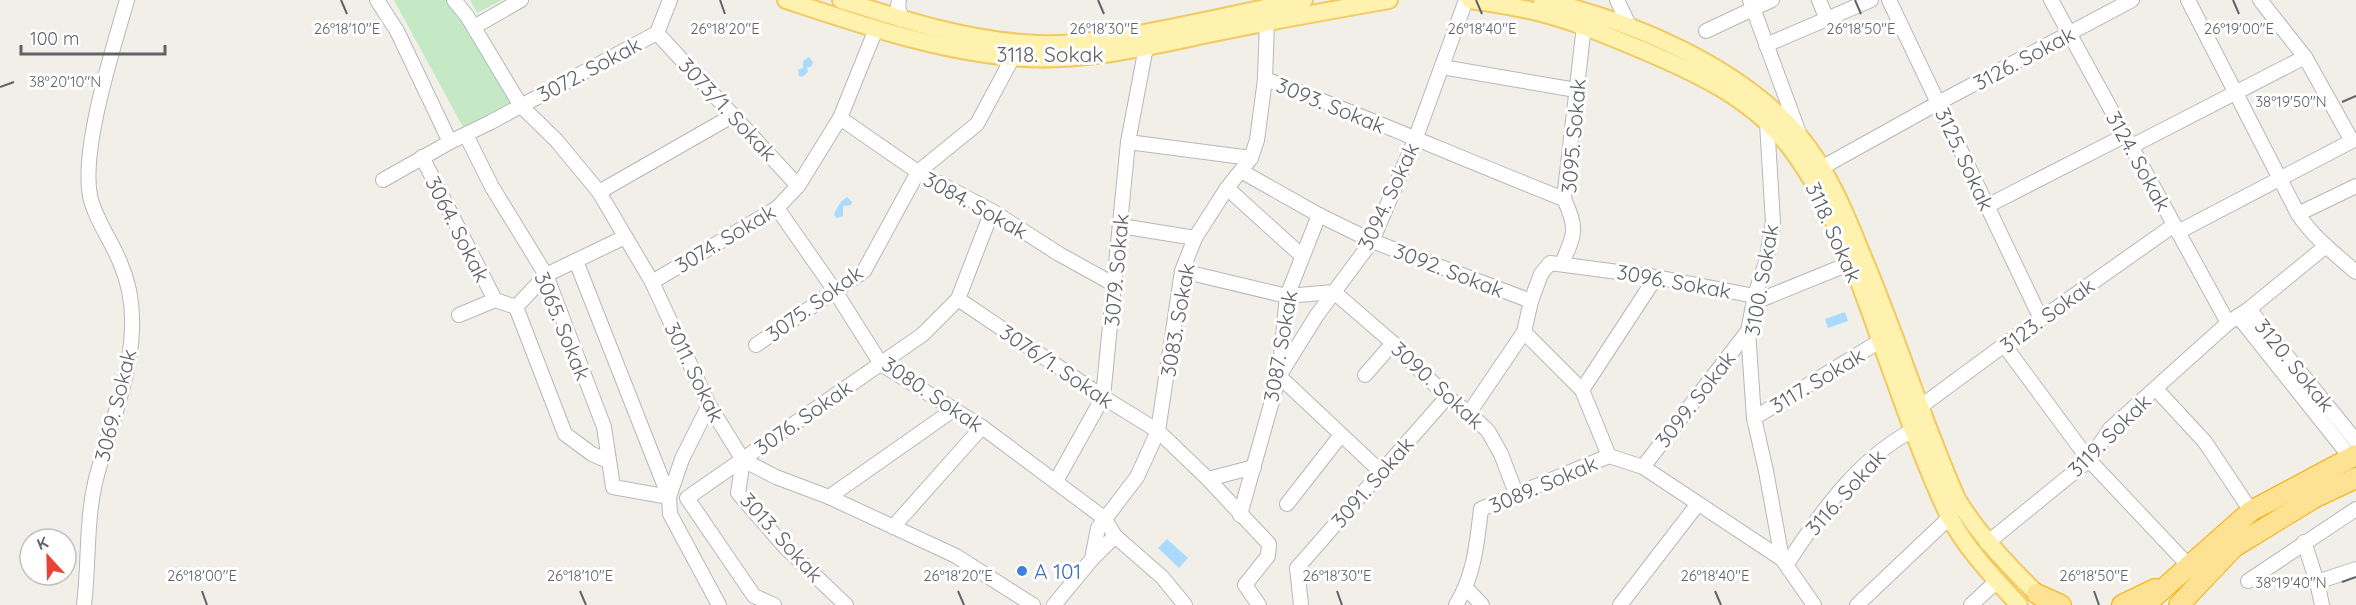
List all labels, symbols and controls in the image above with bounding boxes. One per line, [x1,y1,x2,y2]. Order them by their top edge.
scale bar [21,18,165,56]
text: 26°18'10"E [314,19,380,38]
text: 26°18'20"E [690,19,760,38]
text: 26°18'30"E [1070,19,1138,38]
text: 26°18'40"E [1447,19,1517,38]
text: 26°18'50"E [1826,19,1896,38]
text: 26°19'00"E [2204,19,2274,38]
street label: 3126. Sokak [1969,21,2079,95]
text: 100 m [30,27,79,50]
street label: 3072. Sokak [533,31,645,107]
street label: 3118. Sokak [996,41,1104,67]
street label: 3073/1. Sokak [673,52,783,166]
street label: 3093. Sokak [1273,71,1389,139]
text: 38°20'10"N [29,72,101,91]
street label: 3095. Sokak [1555,77,1591,195]
text: 38°19'50"N [2255,92,2327,111]
street label: 3125. Sokak [1930,103,2000,215]
street label: 3124. Sokak [2101,106,2177,216]
street label: 3094. Sokak [1352,138,1424,254]
street label: 3084. Sokak [919,166,1033,244]
street label: 3064. Sokak [420,172,496,286]
street label: 3118. Sokak [1800,178,1868,286]
street label: 3074. Sokak [670,198,780,278]
street label: 3079. Sokak [1098,213,1134,327]
street label: 3100. Sokak [1738,222,1784,338]
street label: 3092. Sokak [1390,237,1508,303]
street label: 3096. Sokak [1615,258,1733,304]
street label: 3075. Sokak [761,259,867,347]
street label: 3083. Sokak [1154,261,1200,379]
street label: 3065. Sokak [529,268,597,384]
street label: 3123. Sokak [1995,272,2099,358]
street label: 3087. Sokak [1257,288,1303,404]
street label: 3120. Sokak [2250,313,2340,417]
street label: 3011. Sokak [660,318,730,426]
street label: 3076/1. Sokak [995,318,1119,414]
street label: 3090. Sokak [1386,336,1490,434]
street label: 3117. Sokak [1765,342,1869,418]
street label: 3069. Sokak [88,346,142,464]
street label: 3099. Sokak [1649,346,1741,452]
street label: 3080. Sokak [877,351,989,437]
street label: 3076. Sokak [749,374,857,460]
street label: 3119. Sokak [2062,388,2156,482]
street label: 3091. Sokak [1325,431,1419,533]
street label: 3116. Sokak [1800,444,1890,540]
street label: 3089. Sokak [1485,450,1601,518]
street label: 3013. Sokak [735,487,829,587]
north arrow [18,527,78,587]
text: K [34,532,51,554]
place label: A 101 [1034,558,1081,584]
marker: A 101 [1015,564,1029,578]
text: 26°18'00"E [167,566,237,585]
text: 26°18'10"E [547,566,613,585]
text: 26°18'20"E [923,566,993,585]
text: 26°18'30"E [1303,566,1371,585]
text: 26°18'40"E [1680,566,1750,585]
text: 26°18'50"E [2059,566,2129,585]
text: 38°19'40"N [2255,573,2327,592]

